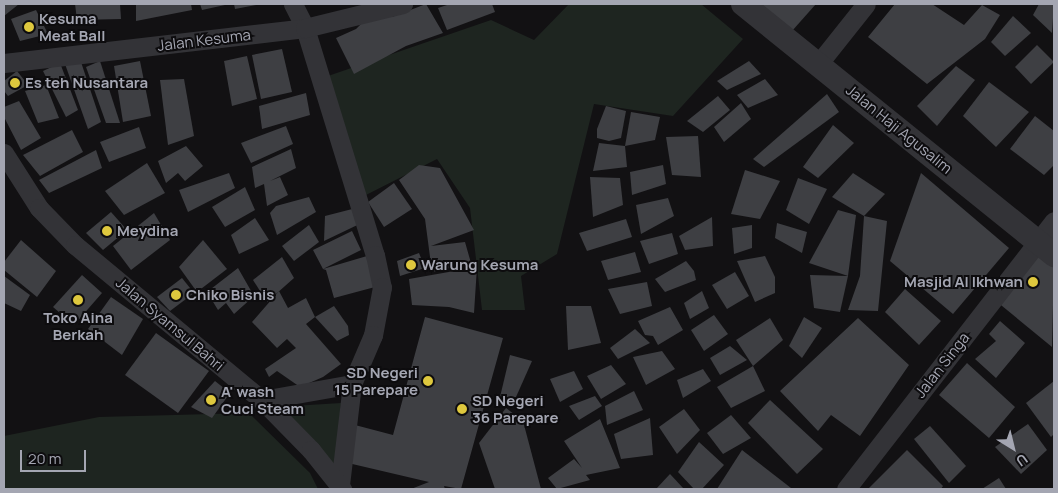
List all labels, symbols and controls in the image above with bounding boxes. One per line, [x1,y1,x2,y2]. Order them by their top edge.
place label: Kesuma Meat Ball [39,9,105,44]
marker: Kesuma Meat Ball [23,21,35,33]
street label: Jalan Kesuma [156,25,252,55]
place label: Es teh Nusantara [25,74,148,92]
marker: Es teh Nusantara [9,77,21,89]
street label: Jalan Haji Agusalim [842,81,956,177]
place label: Meydina [117,222,178,240]
marker: Meydina [101,225,113,237]
place label: Warung Kesuma [421,256,538,274]
marker: Warung Kesuma [405,259,417,271]
place label: Masjid Al Ikhwan [904,273,1023,291]
street label: Jalan Syamsul Bahri [112,274,228,374]
marker: Masjid Al Ikhwan [1027,276,1039,288]
place label: Chiko Bisnis [186,286,274,304]
marker: Chiko Bisnis [170,289,182,301]
marker: Toko Aina Berkah [72,294,84,306]
place label: Toko Aina Berkah [43,308,113,343]
street label: Jalan Singa [911,329,973,401]
place label: SD Negeri 15 Parepare [334,363,418,398]
marker: SD Negeri 15 Parepare [422,375,434,387]
place label: A' wash Cuci Steam [221,382,304,417]
place label: SD Negeri 36 Parepare [472,391,558,426]
marker: A' wash Cuci Steam [205,394,217,406]
marker: SD Negeri 36 Parepare [456,403,468,415]
north arrow [988,423,1038,473]
scale bar [22,440,89,472]
text: 20 m [28,448,61,469]
text: U [1012,450,1032,471]

